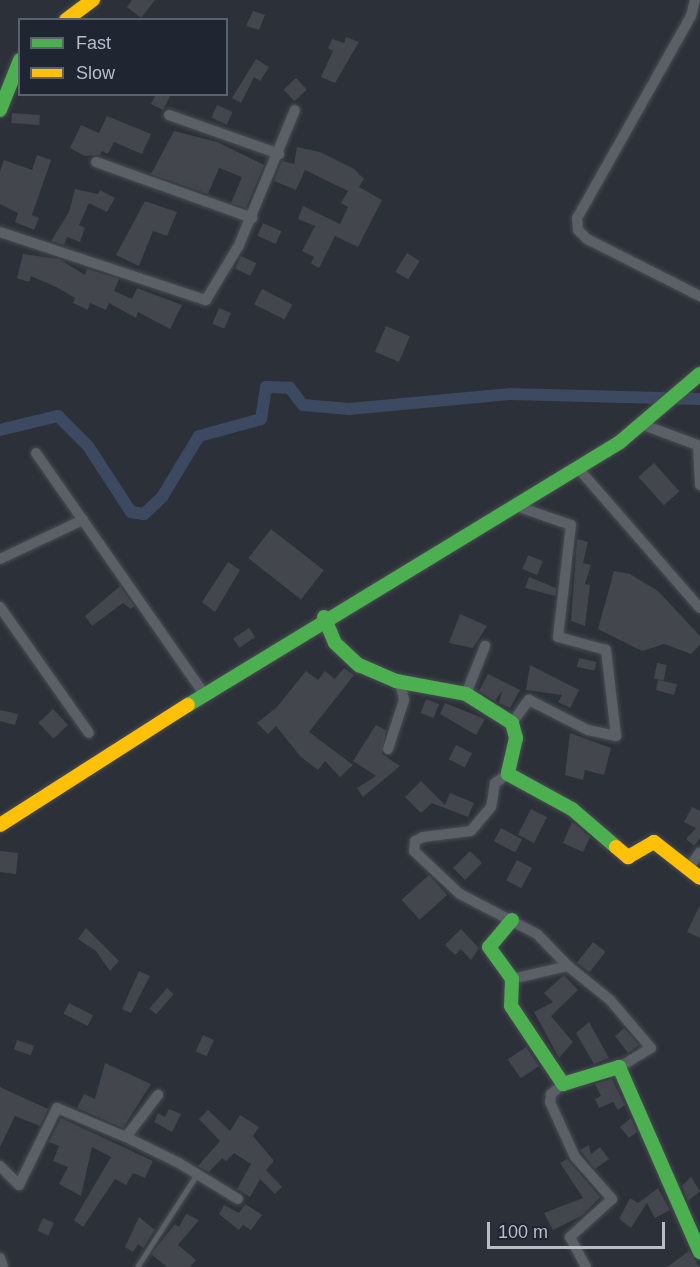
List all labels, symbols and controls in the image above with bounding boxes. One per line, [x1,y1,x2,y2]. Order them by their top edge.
legend [18,18,228,96]
text: Fast [76,33,111,53]
text: Slow [76,63,115,83]
scale bar [490,1210,668,1248]
text: 100 m [498,1222,548,1242]

